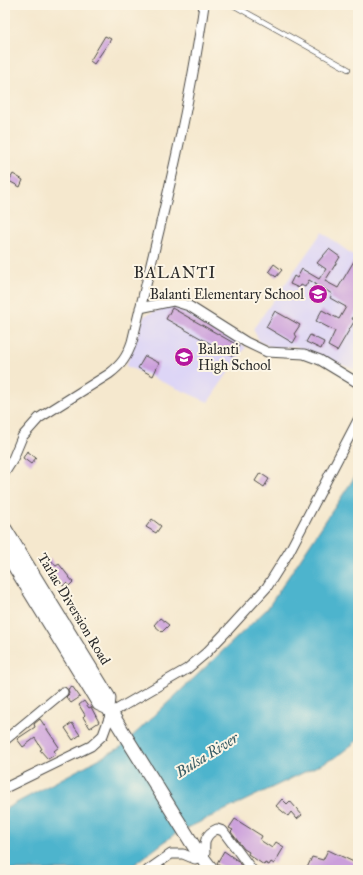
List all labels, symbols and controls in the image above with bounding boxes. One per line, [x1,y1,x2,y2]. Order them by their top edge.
district label: BALANTI [134,263,216,282]
school or university icon: Balanti Elementary School [307,283,329,305]
place label: Balanti Elementary School [150,286,304,303]
place label: Balanti High School [198,341,271,374]
school or university icon: Balanti High School [173,346,195,368]
street label: Tarlac Diversion Road [34,550,114,668]
water label: Bulsa River [171,728,242,782]

